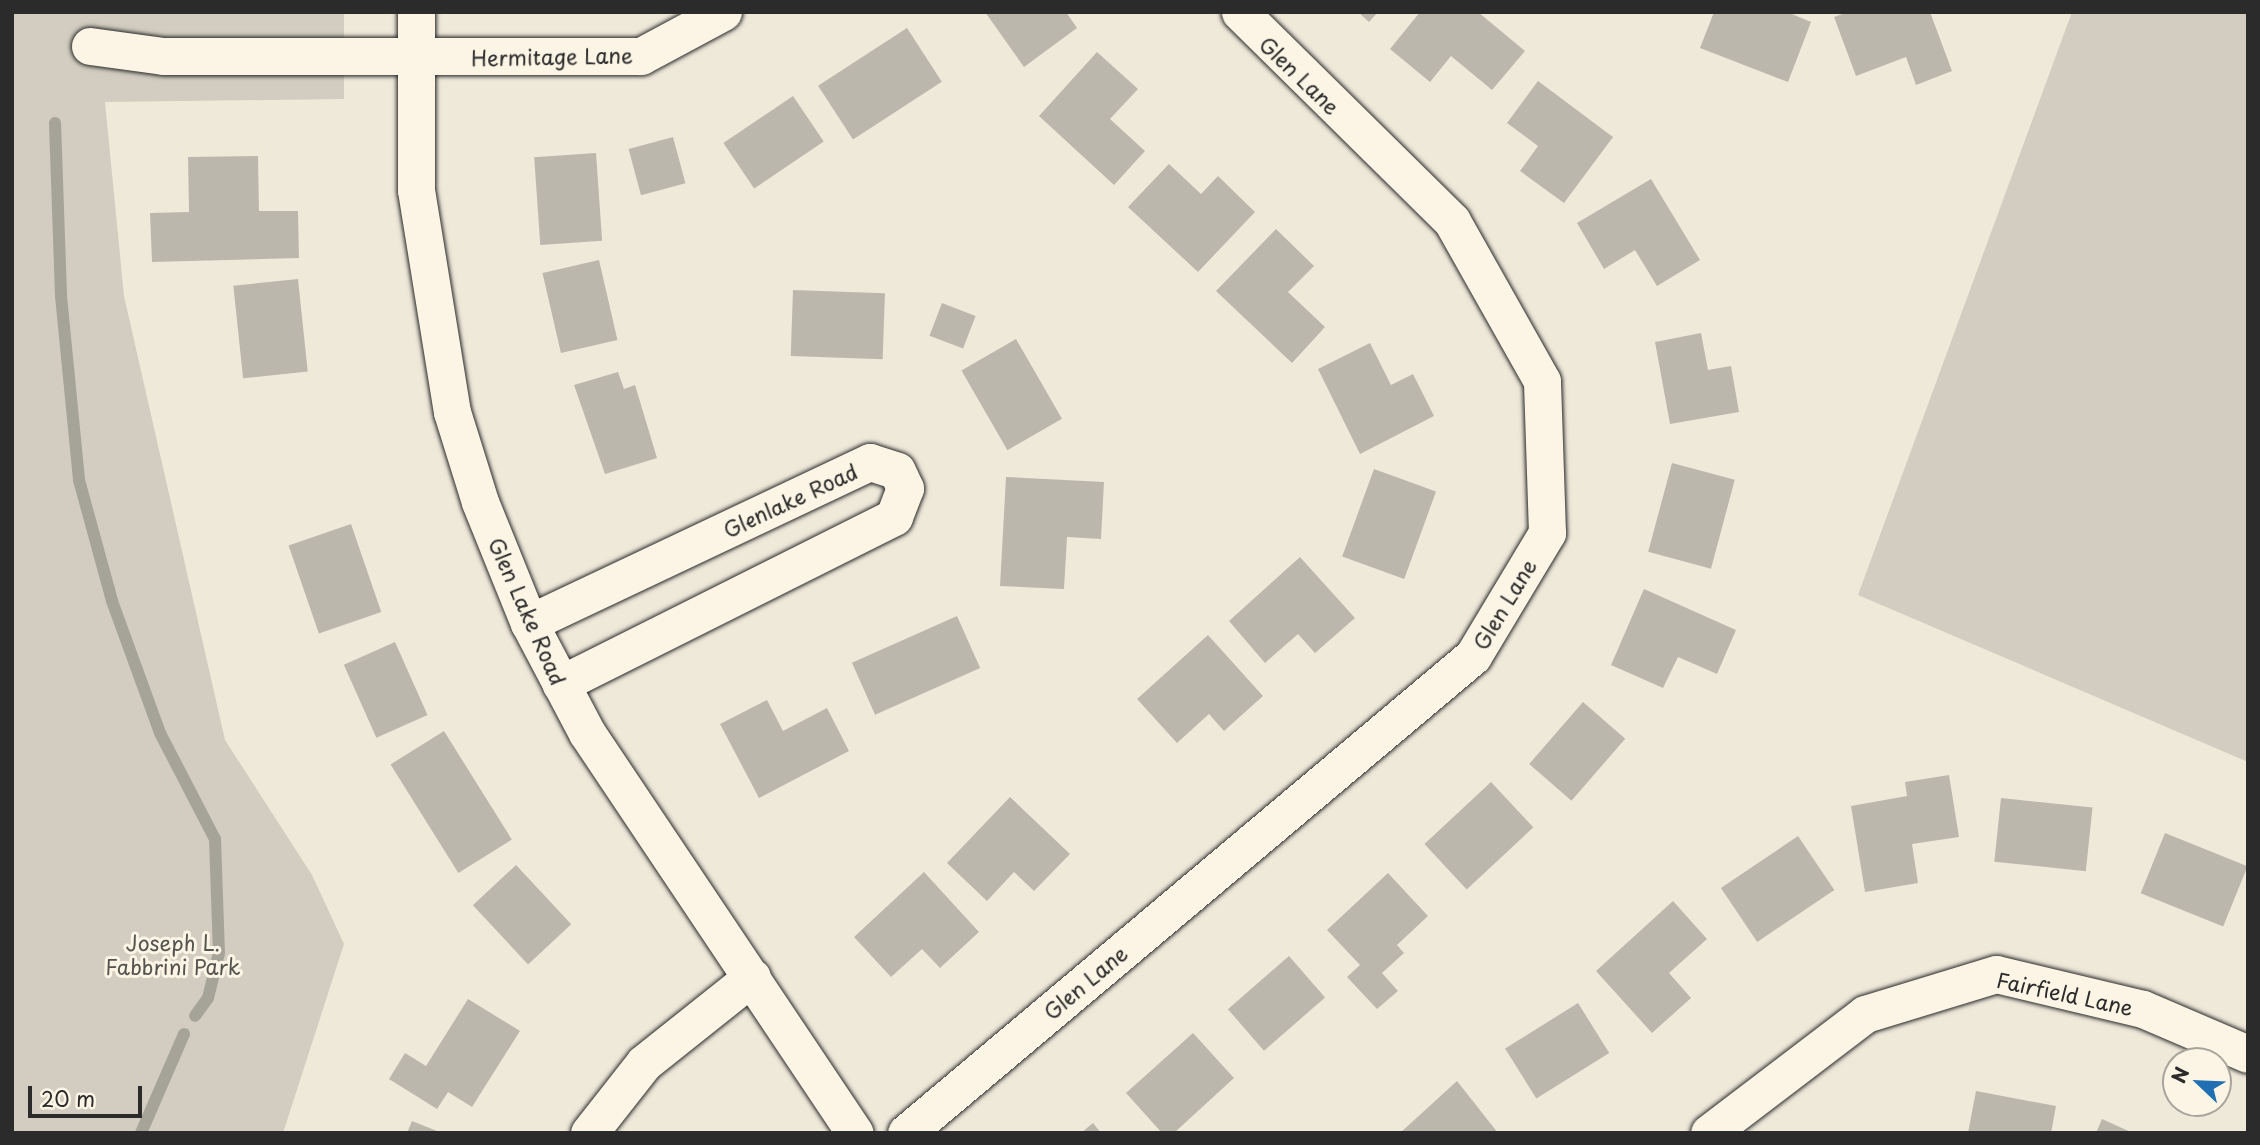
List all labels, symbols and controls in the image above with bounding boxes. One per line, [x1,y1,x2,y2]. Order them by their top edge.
street label: Glen Lane [1254,30,1346,120]
street label: Hermitage Lane [471,42,633,70]
street label: Glenlake Road [719,458,861,542]
street label: Glen Lake Road [484,533,572,689]
street label: Glen Lane [1467,553,1541,655]
park label: Joseph L. Fabbrini Park [105,929,241,979]
street label: Glen Lane [1037,939,1133,1025]
street label: Fairfield Lane [1995,966,2135,1020]
north arrow [2162,1047,2232,1117]
text: N [2164,1062,2195,1087]
scale bar [32,1072,145,1116]
text: 20 m [41,1082,95,1114]

